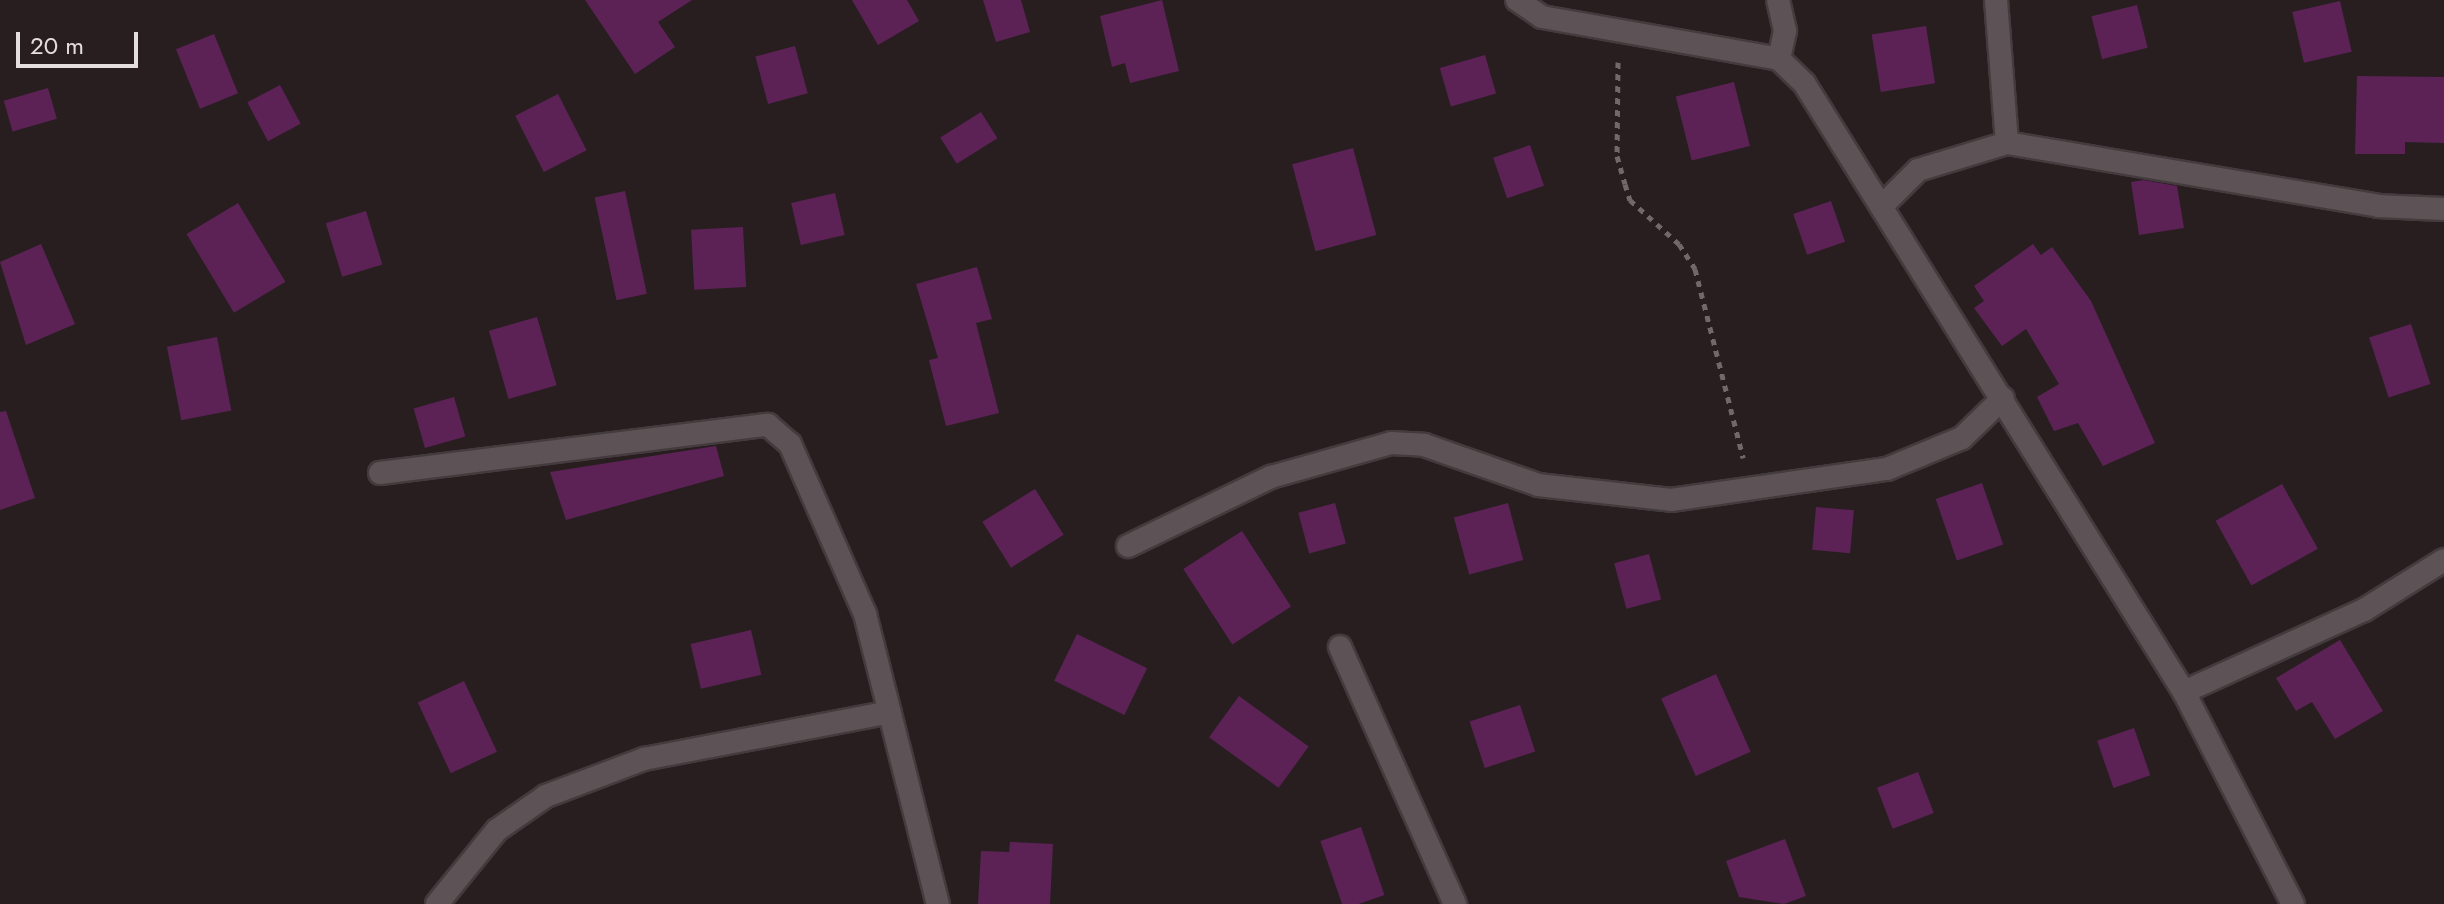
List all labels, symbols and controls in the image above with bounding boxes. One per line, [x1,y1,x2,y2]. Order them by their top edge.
scale bar [20,16,142,66]
text: 20 m [30,28,84,63]

